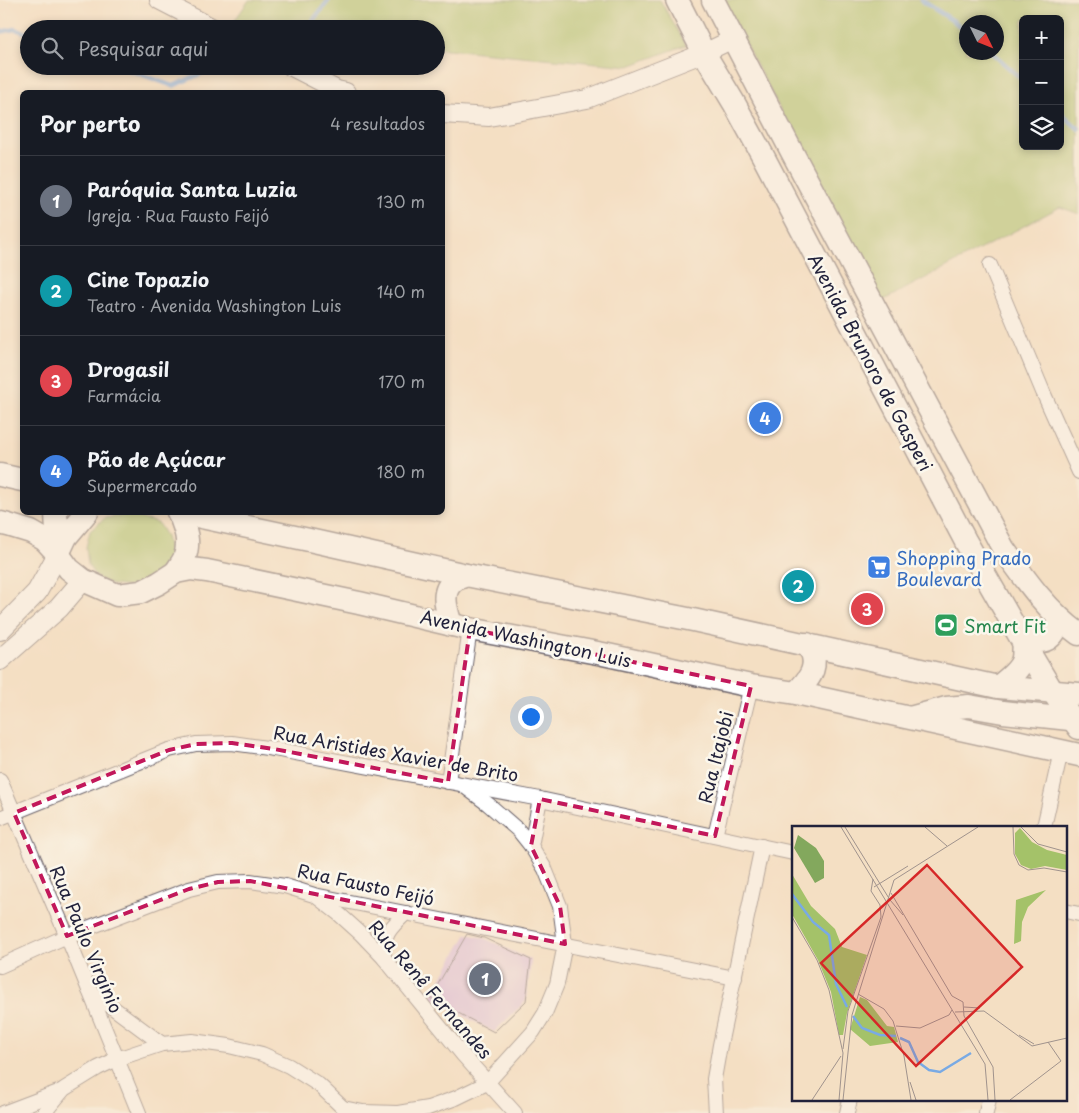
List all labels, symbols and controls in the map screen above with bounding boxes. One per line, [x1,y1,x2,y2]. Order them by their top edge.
north arrow [959,15,1004,60]
map controls [1019,15,1064,150]
button: + [1019,15,1064,60]
search box [20,20,445,75]
icon: search [38,34,66,62]
text: Pesquisar aqui [78,34,208,62]
button: − [1019,60,1064,105]
button: layers [1019,105,1064,150]
text: Por perto [40,107,140,139]
text: 4 resultados [330,111,425,135]
text: Paróquia Santa Luzia [87,175,297,203]
text: 1 [52,189,60,213]
text: 130 m [377,189,425,213]
text: Igreja · Rua Fausto Feijó [87,203,269,227]
street label: Avenida Brunoro de Gasperi [802,248,940,476]
text: Cine Topazio [87,265,209,293]
text: 2 [50,279,62,303]
text: 140 m [377,279,425,303]
text: Teatro · Avenida Washington Luis [87,293,341,317]
text: Drogasil [87,355,169,383]
text: 3 [51,369,61,393]
text: 170 m [379,369,425,393]
text: Farmácia [87,383,161,407]
pin: 4 [749,399,781,437]
text: Pão de Açúcar [87,445,226,473]
text: 4 [51,459,61,483]
text: 180 m [377,459,425,483]
text: Supermercado [87,473,197,497]
place label: Shopping Prado Boulevard [896,544,1031,592]
supermarket icon: Shopping Prado Boulevard [866,554,892,580]
pin: 2 [782,567,814,605]
pin: 3 [851,590,883,628]
street label: Avenida Washington Luis [418,602,634,674]
sports icon: Smart Fit [933,612,959,638]
place label: Smart Fit [964,612,1046,639]
your location [518,704,544,730]
street label: Rua Itajobi [691,708,739,806]
street label: Rua Aristides Xavier de Brito [271,718,521,788]
inset map [792,826,1066,1100]
street label: Rua Fausto Feijó [295,856,437,912]
street label: Rua Paulo Virgínio [44,861,130,1017]
street label: Rua Renê Fernandes [363,914,499,1064]
pin: 1 [469,960,501,998]

